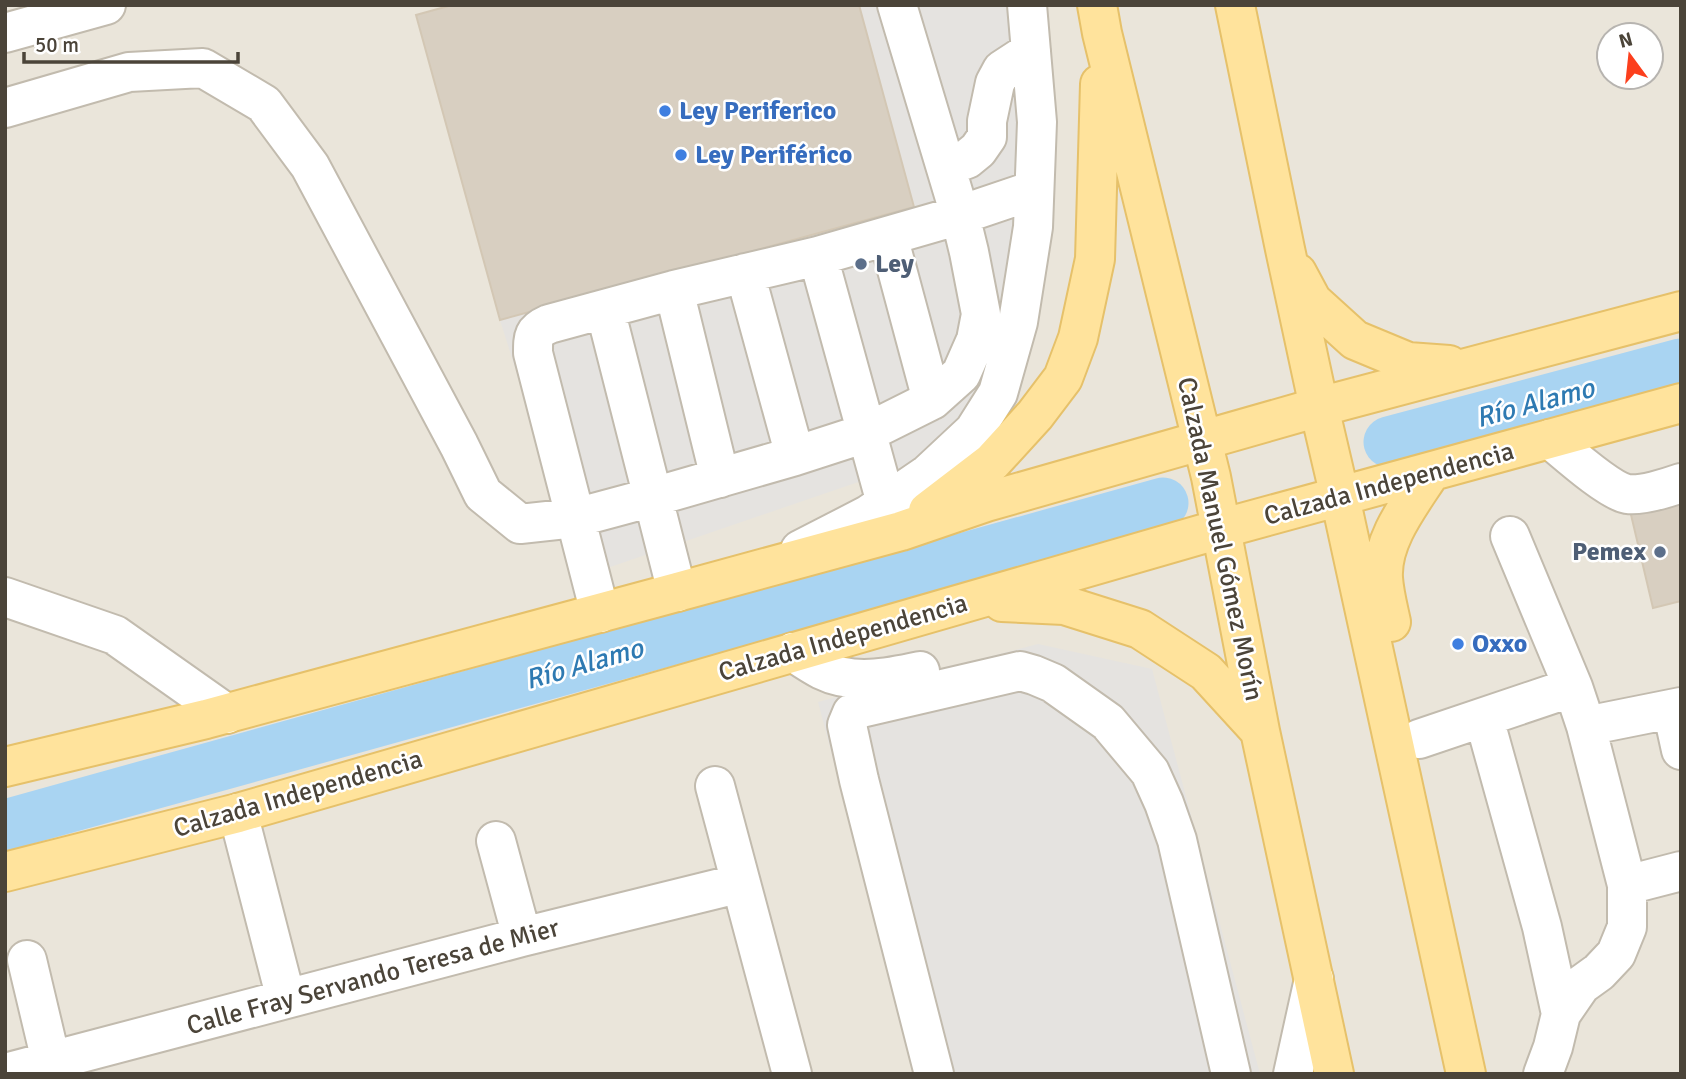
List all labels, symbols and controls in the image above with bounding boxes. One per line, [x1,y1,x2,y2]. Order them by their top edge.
scale bar [24,21,238,65]
north arrow [1595,21,1665,91]
text: N [1616,27,1635,54]
text: 50 m [35,32,79,58]
place label: Ley Periferico [679,95,836,127]
marker: Ley Periferico [657,103,673,119]
place label: Ley Periférico [695,139,852,171]
marker: Ley Periférico [673,147,689,163]
place label: Ley [875,248,914,280]
marker: Ley [853,256,869,272]
water label: Río Alamo [1472,371,1599,435]
street label: Calzada Manuel Gómez Morín [1170,374,1270,704]
street label: Calzada Independencia [1261,435,1517,533]
place label: Pemex [1572,536,1646,568]
marker: Pemex [1652,544,1668,560]
street label: Calzada Independencia [715,587,971,689]
place label: Oxxo [1472,628,1527,660]
water label: Río Alamo [521,631,648,697]
marker: Oxxo [1450,636,1466,652]
street label: Calzada Independencia [170,743,426,845]
street label: Calle Fray Servando Teresa de Mier [183,912,563,1042]

